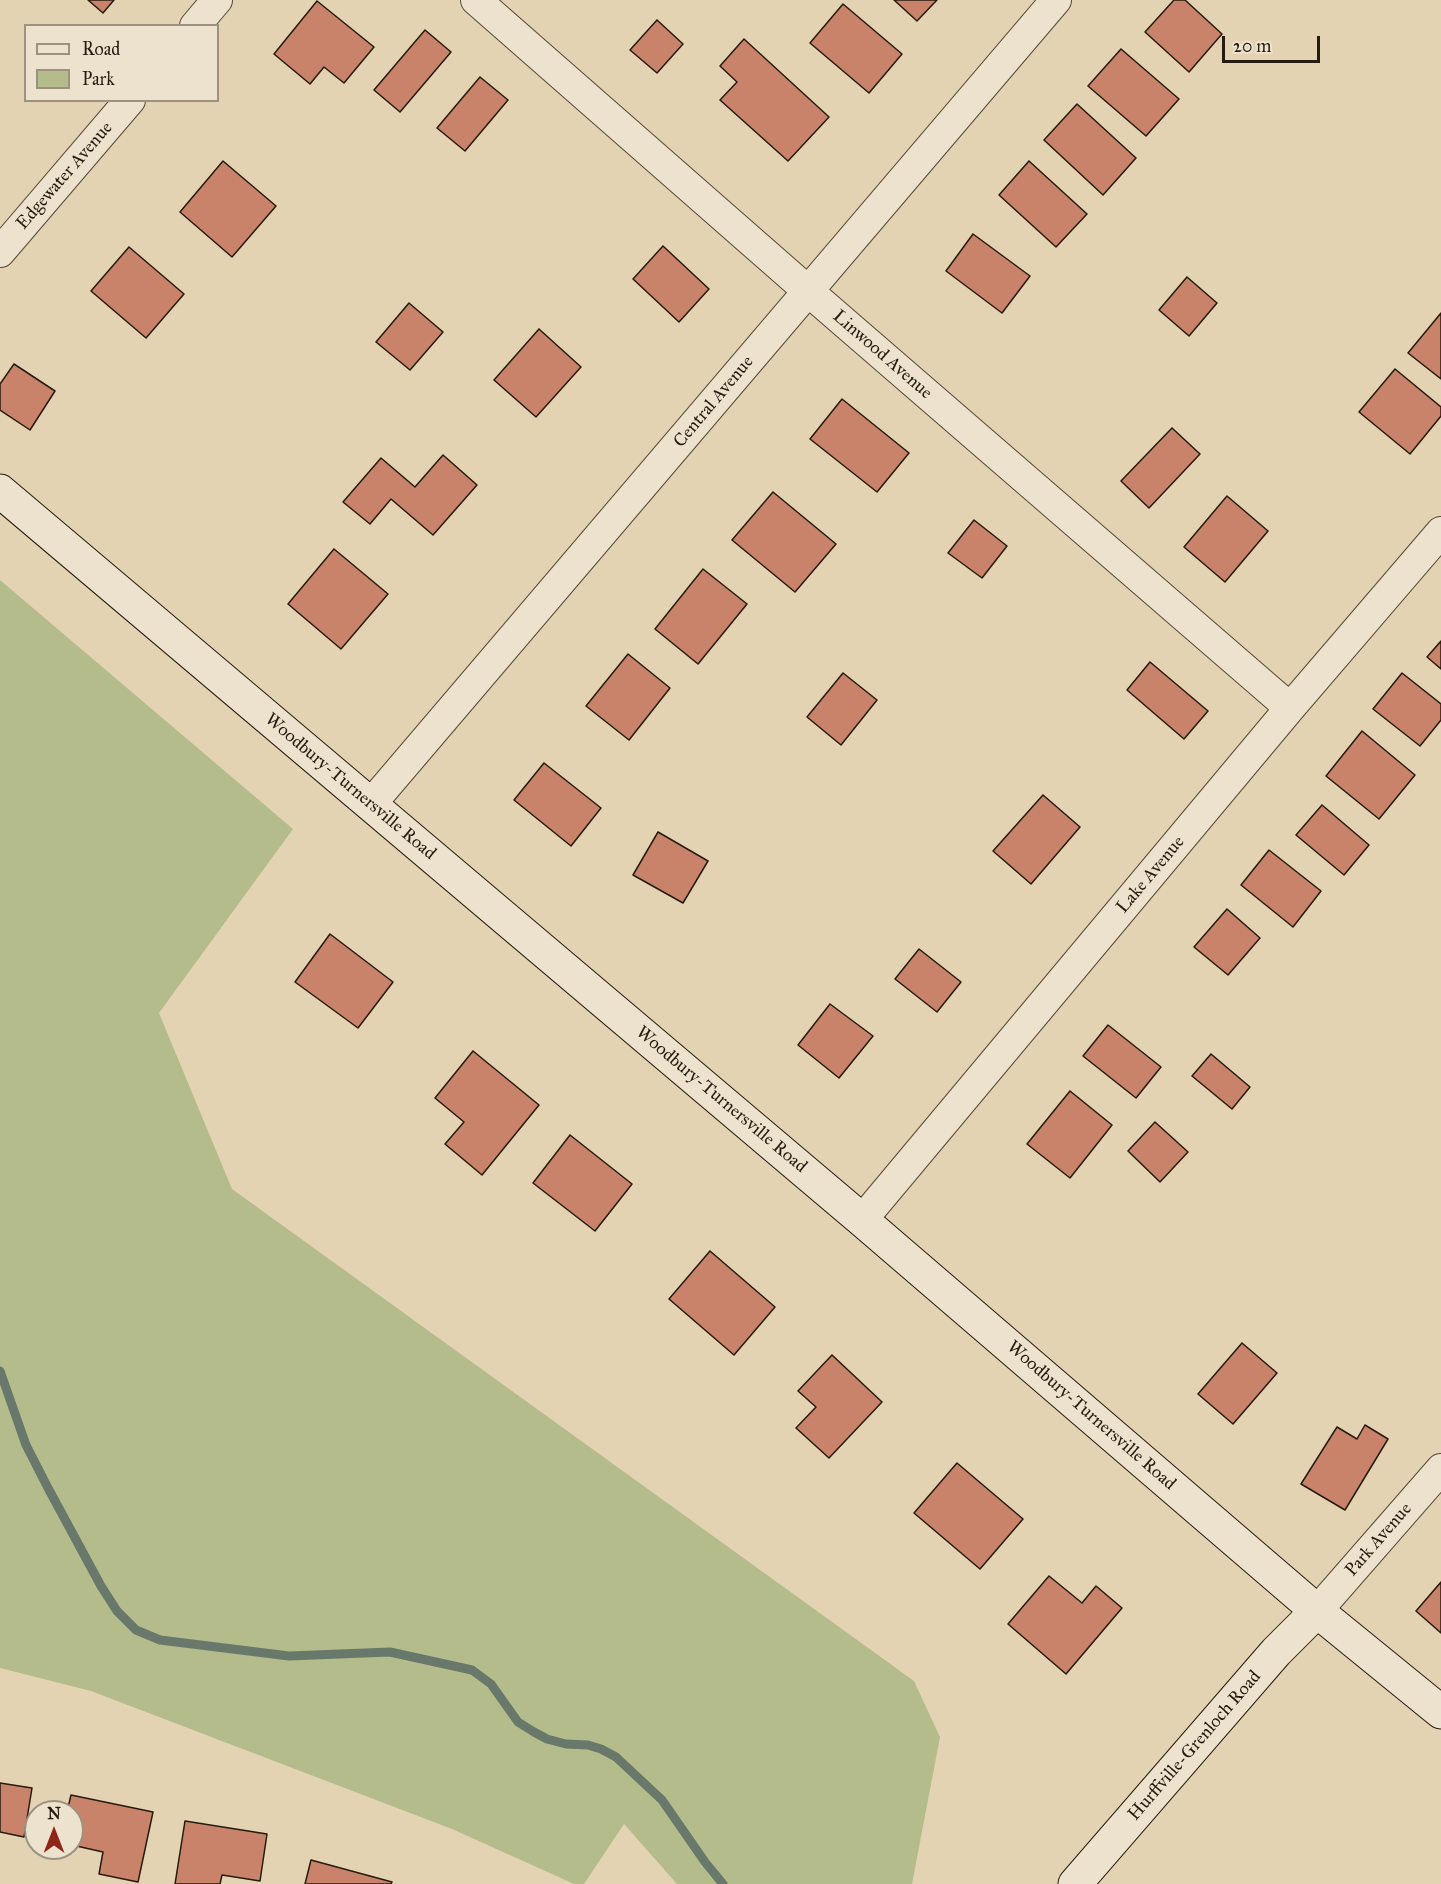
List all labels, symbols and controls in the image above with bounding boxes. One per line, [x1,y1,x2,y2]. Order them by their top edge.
legend [24,24,219,102]
scale bar [1225,24,1322,62]
text: 20 m [1233,35,1271,57]
text: Road [82,38,120,60]
text: Park [82,68,115,90]
street label: Edgewater Avenue [12,118,118,234]
street label: Linwood Avenue [828,306,936,404]
street label: Central Avenue [669,352,759,452]
street label: Woodbury-Turnersville Road [260,709,440,865]
street label: Lake Avenue [1112,832,1190,918]
street label: Woodbury-Turnersville Road [631,1022,811,1178]
street label: Woodbury-Turnersville Road [1002,1337,1180,1495]
street label: Park Avenue [1341,1499,1417,1581]
street label: Hurffville-Grenloch Road [1124,1667,1266,1825]
north arrow [24,1800,84,1860]
text: N [47,1804,61,1823]

